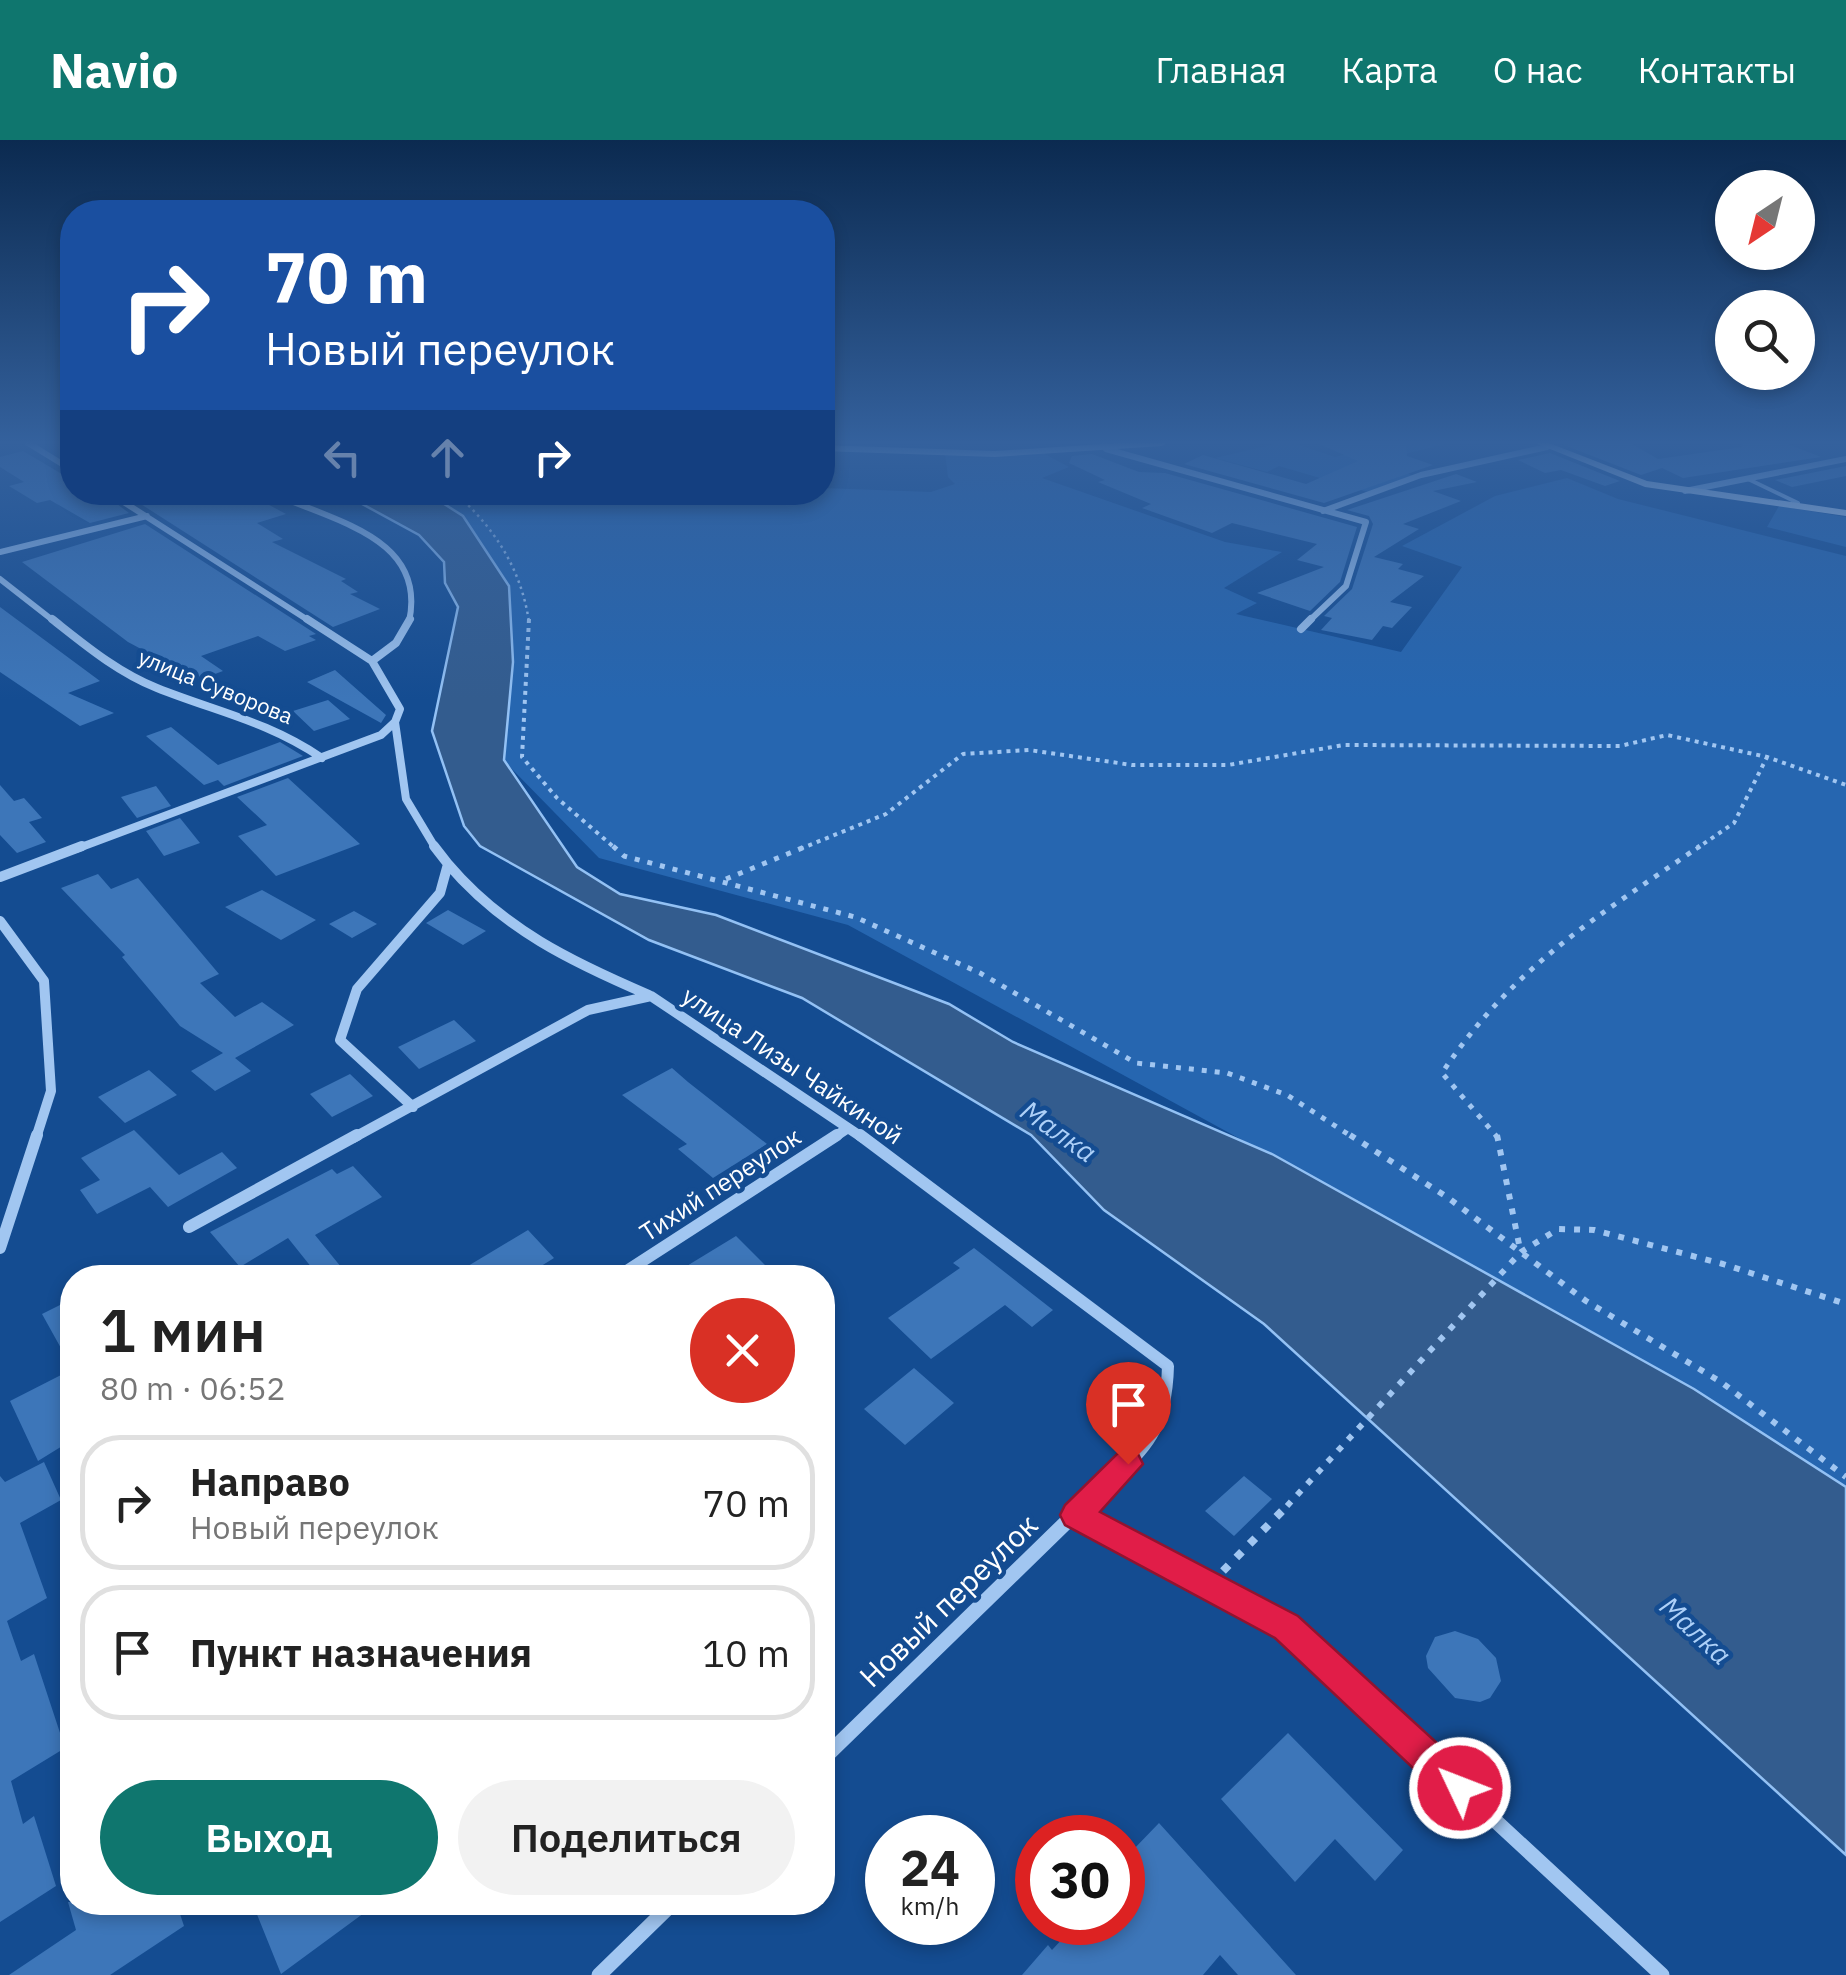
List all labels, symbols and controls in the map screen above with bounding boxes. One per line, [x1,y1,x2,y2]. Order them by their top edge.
text: Navio [50,39,178,101]
text: Главная [1156,47,1286,93]
text: Карта [1341,47,1438,93]
text: О нас [1493,47,1583,93]
text: Контакты [1638,47,1796,93]
north arrow [1715,170,1815,270]
map controls [1715,170,1815,390]
text: 70 m [265,231,428,322]
icon: right [100,240,230,370]
button: search [1715,290,1815,390]
text: Новый переулок [265,319,615,377]
icon: left [315,430,370,485]
icon: ahead [420,430,475,485]
icon: right [525,430,580,485]
street label: улица Суворова [134,642,298,730]
street label: улица Лизы Чайкиной [676,979,910,1151]
water label: Малка [1014,1092,1104,1170]
street label: Тихий переулок [633,1120,807,1248]
text: 1 мин [100,1290,266,1369]
button: close [690,1298,795,1403]
pin [1086,1362,1171,1465]
text: 80 m · 06:52 [100,1367,286,1409]
icon: arrive [1101,1377,1156,1432]
text: Направо [190,1457,350,1506]
icon: right [105,1475,160,1530]
text: 70 m [702,1478,790,1527]
street label: Новый переулок [851,1505,1045,1695]
text: Новый переулок [190,1506,439,1548]
water label: Малка [1652,1588,1740,1672]
icon: arrive [105,1625,160,1680]
text: Пункт назначения [190,1628,532,1677]
text: 10 m [702,1628,790,1677]
position arrow [1408,1736,1512,1840]
button: Выход [100,1780,438,1895]
button: Поделиться [458,1780,795,1895]
speed limit sign: 30 [1015,1815,1145,1945]
text: 24 [900,1835,960,1900]
text: km/h [901,1889,959,1922]

